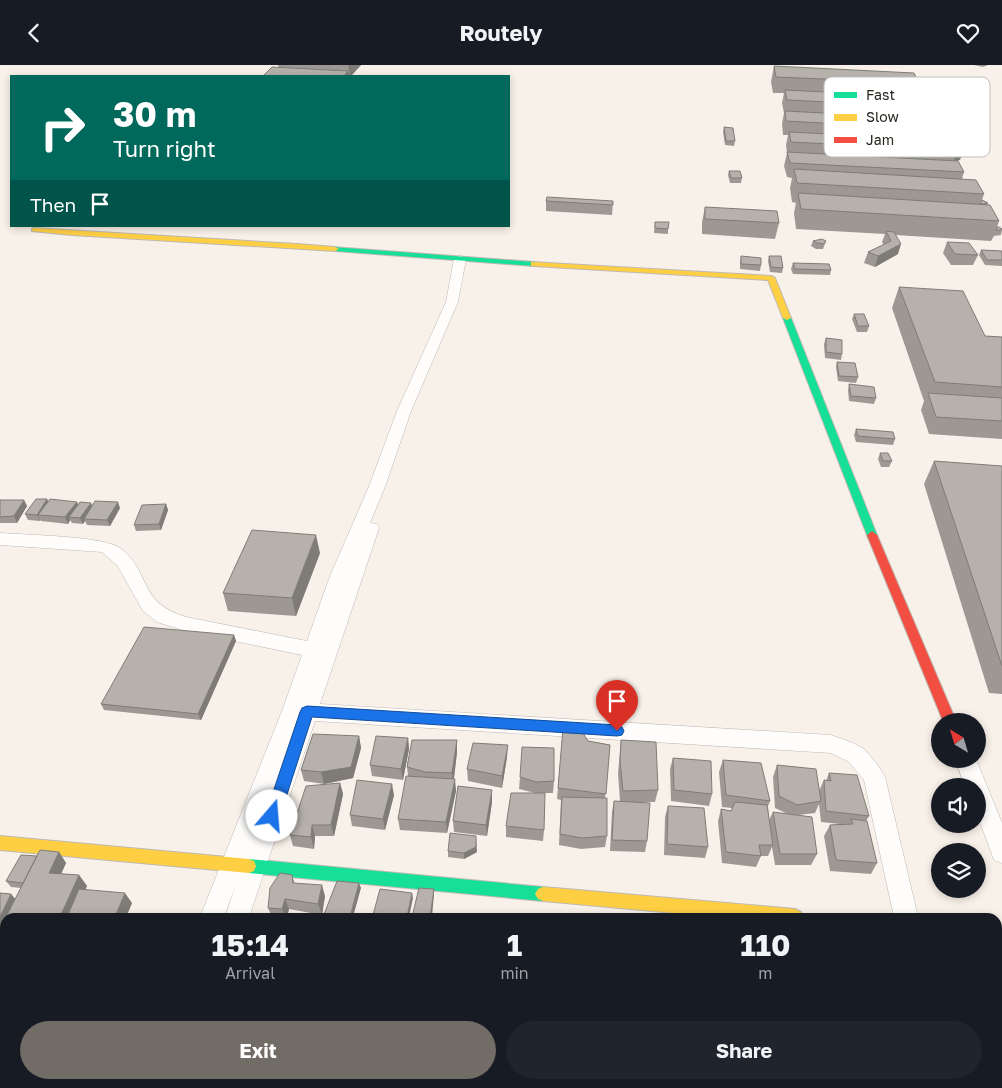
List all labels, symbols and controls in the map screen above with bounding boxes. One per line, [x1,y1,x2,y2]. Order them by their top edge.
icon: back [20,19,48,47]
text: Routely [459,19,543,46]
icon: heart [954,19,982,47]
legend [824,77,990,157]
text: Fast [866,86,895,103]
text: 30 m [113,93,196,135]
icon: right [30,95,95,160]
text: Slow [866,108,899,125]
text: Jam [866,131,894,148]
text: Turn right [113,135,216,162]
icon: arrive [86,190,114,218]
text: Then [30,193,76,216]
pin [596,680,638,731]
icon: arrive [603,687,631,715]
north arrow [931,713,986,767]
map controls [931,713,986,898]
button: sound [931,778,986,833]
position arrow [245,789,297,841]
button: layers [931,843,986,898]
text: 15:14 [211,927,289,963]
text: 1 [507,927,522,963]
text: 110 [740,927,791,963]
text: Arrival [225,963,275,983]
text: min [500,963,529,983]
text: m [758,963,772,983]
button: Exit [20,1021,496,1079]
button: Share [506,1021,982,1079]

